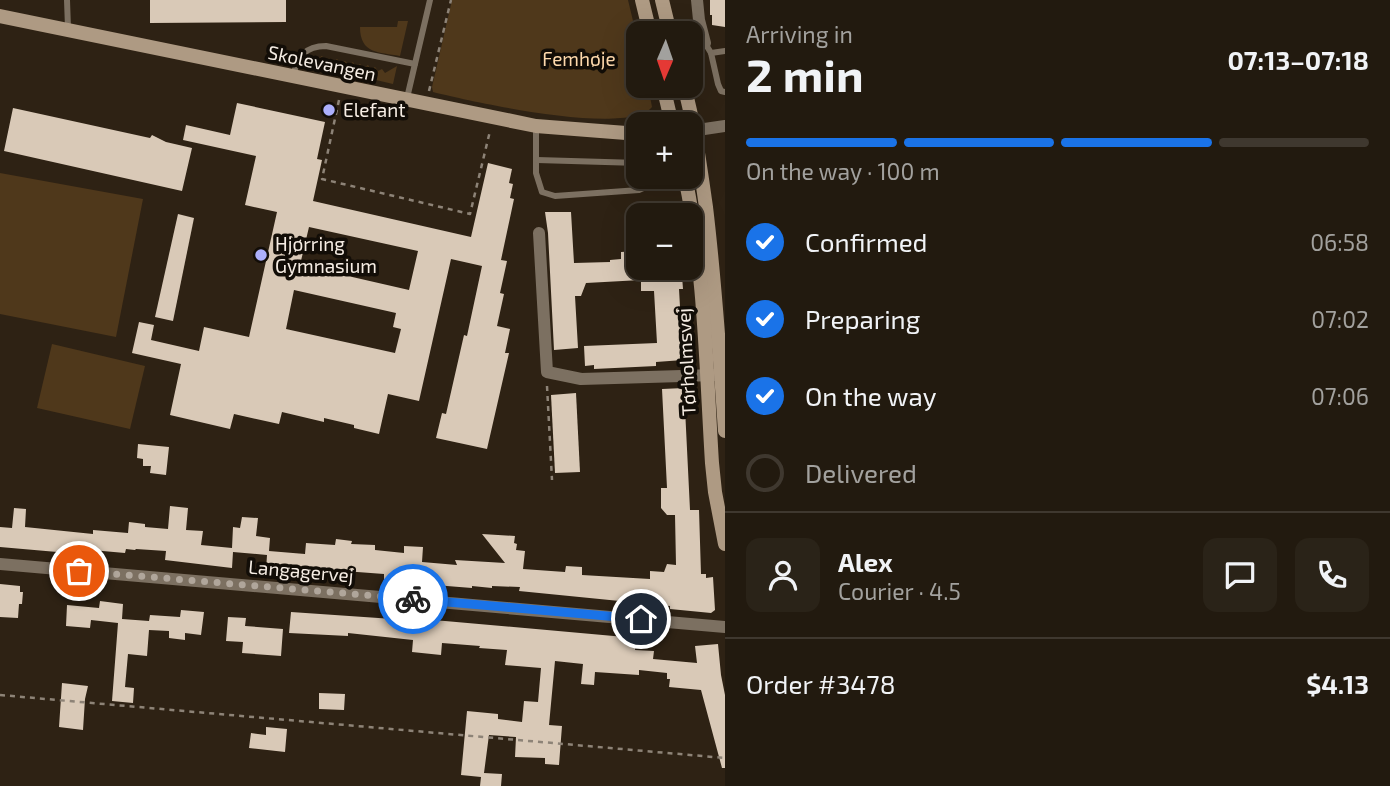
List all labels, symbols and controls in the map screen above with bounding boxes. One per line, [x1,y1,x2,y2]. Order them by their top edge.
text: Arriving in [746,20,853,48]
north arrow [626,21,704,98]
map controls [626,21,703,280]
street label: Skolevangen [266,40,378,85]
text: 07:13–07:18 [1227,44,1369,75]
text: 2 min [746,46,864,101]
park label: Femhøje [542,47,616,70]
place label: Elefant [343,98,405,121]
marker: Elefant [321,102,337,118]
button: + [626,112,703,189]
text: On the way · 100 m [746,157,940,185]
button: − [626,203,703,280]
icon: check [746,223,784,261]
text: Confirmed [805,226,928,257]
text: 06:58 [1310,228,1369,256]
place label: Hjørring Gymnasium [275,232,377,277]
marker: Hjørring Gymnasium [253,247,269,263]
icon: check [746,300,784,338]
text: Preparing [805,303,920,334]
text: 07:02 [1311,305,1369,333]
street label: Tørholmsvej [671,307,700,417]
icon: check [746,377,784,415]
text: On the way [805,380,936,411]
text: 07:06 [1311,382,1369,410]
text: Delivered [805,457,917,488]
button: person [746,538,820,612]
button: chat [1203,538,1277,612]
button: phone [1295,538,1369,612]
pin [49,541,109,601]
text: Alex [838,546,893,577]
icon: bag [60,552,98,590]
street label: Langagervej [248,554,355,587]
courier [378,564,448,634]
text: Courier · 4.5 [838,577,961,605]
icon: bike [394,580,432,618]
pin [611,589,671,649]
icon: home [622,600,660,638]
text: Order #3478 [746,668,895,699]
text: $4.13 [1306,668,1369,699]

